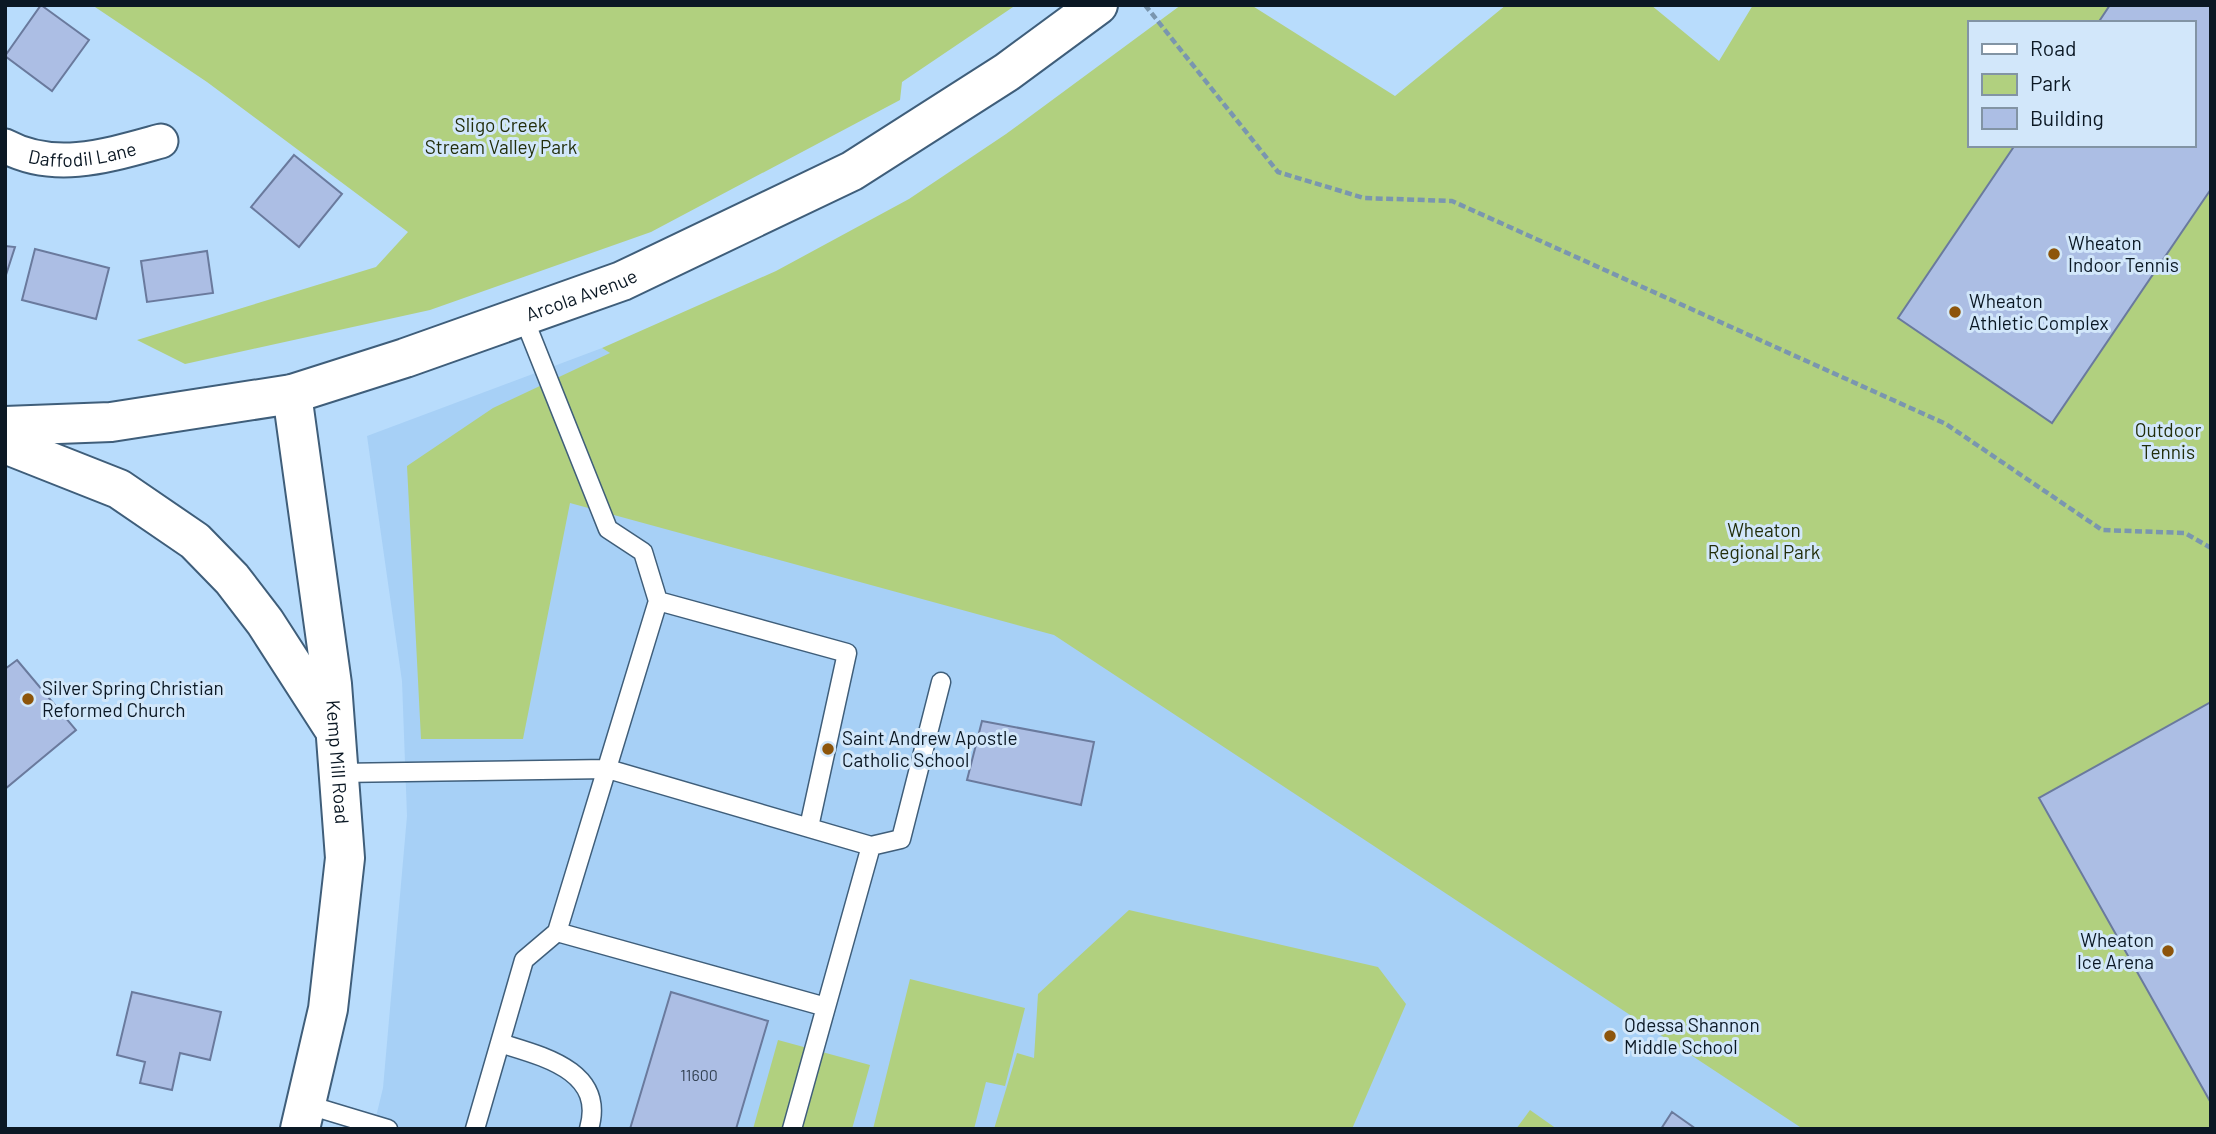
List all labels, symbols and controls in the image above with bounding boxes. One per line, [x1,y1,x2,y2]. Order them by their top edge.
legend [1968,21,2195,147]
text: Road [2030,35,2076,60]
text: Park [2030,70,2071,95]
text: Building [2030,105,2104,130]
park label: Sligo Creek Stream Valley Park [425,113,577,158]
street label: Daffodil Lane [26,136,139,171]
place label: Wheaton Indoor Tennis [2068,231,2179,276]
marker: Wheaton Indoor Tennis [2046,246,2062,262]
street label: Arcola Avenue [522,264,641,325]
place label: Wheaton Athletic Complex [1969,289,2109,334]
marker: Wheaton Athletic Complex [1947,304,1963,320]
park label: Outdoor Tennis [2135,418,2201,463]
park label: Wheaton Regional Park [1708,518,1820,563]
place label: Silver Spring Christian Reformed Church [42,676,224,721]
marker: Silver Spring Christian Reformed Church [20,691,36,707]
street label: Kemp Mill Road [322,699,354,825]
place label: Saint Andrew Apostle Catholic School [842,726,1018,771]
marker: Saint Andrew Apostle Catholic School [820,741,836,757]
place label: Wheaton Ice Arena [2077,928,2154,973]
marker: Wheaton Ice Arena [2160,943,2176,959]
place label: Odessa Shannon Middle School [1624,1013,1760,1058]
marker: Odessa Shannon Middle School [1602,1028,1618,1044]
house number: 11600 [680,1065,718,1084]

